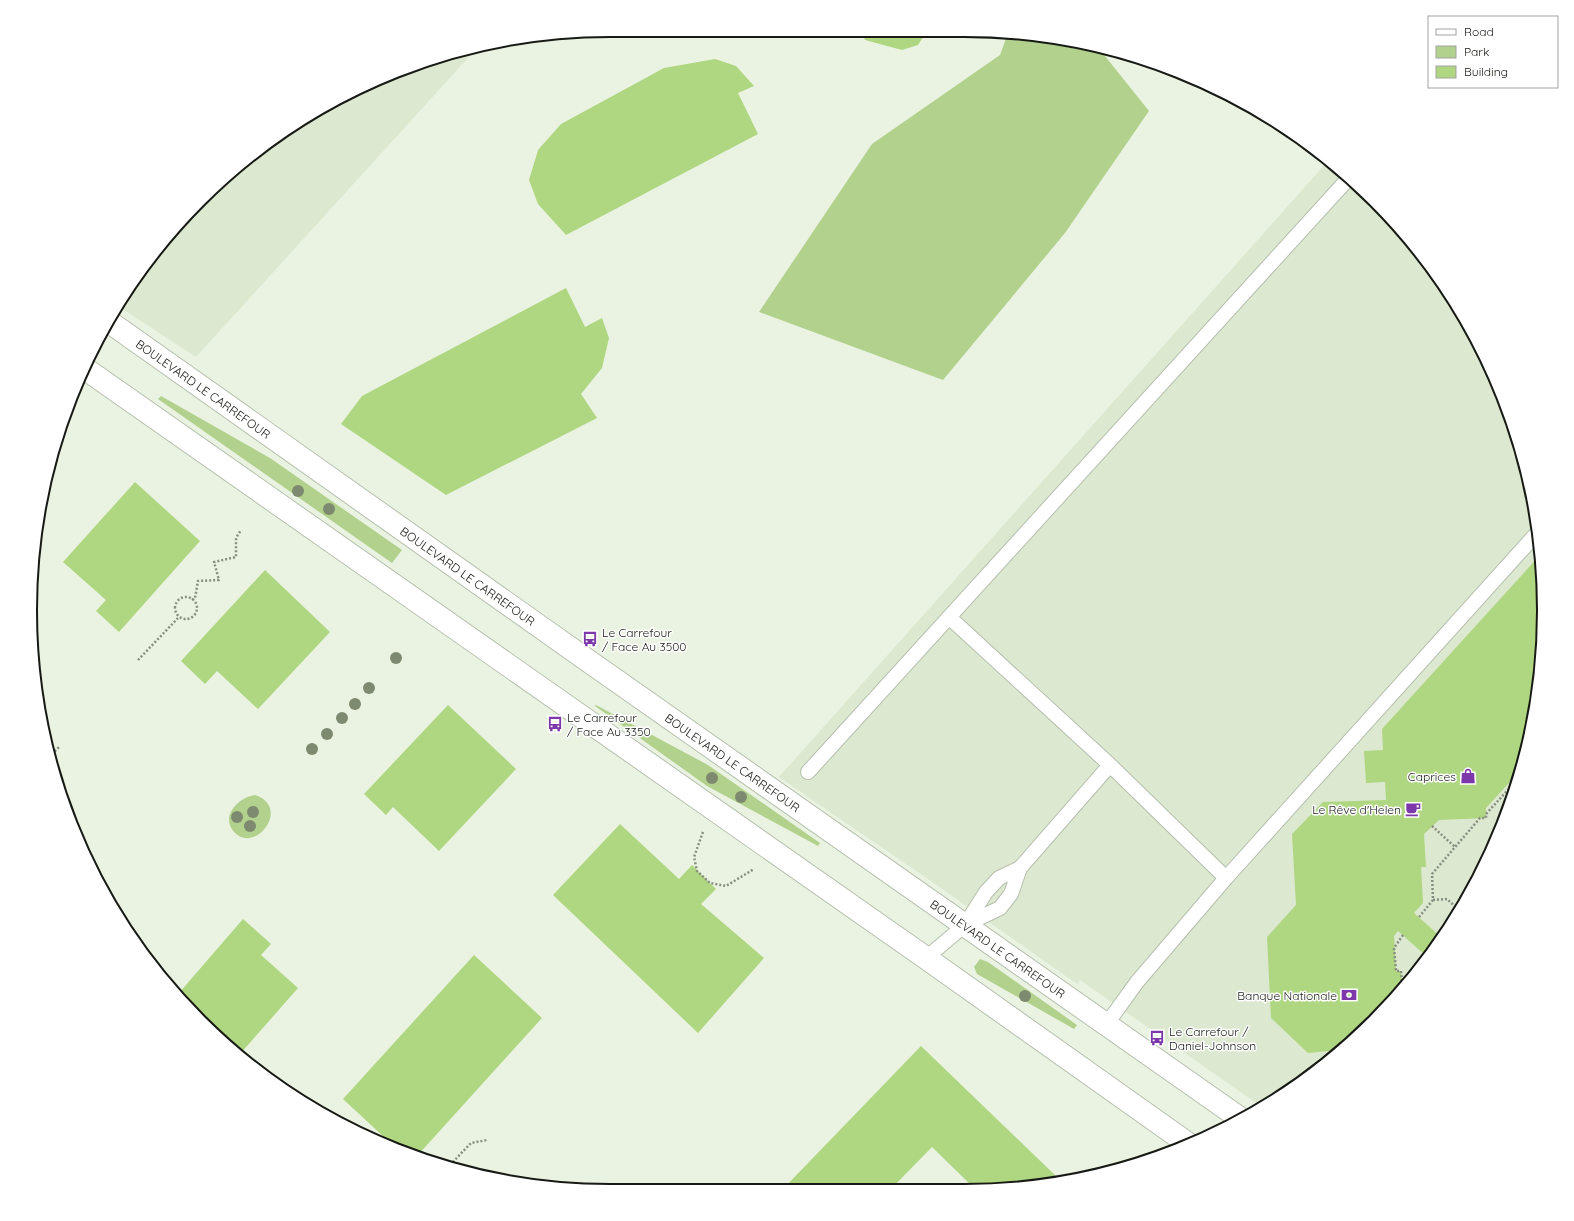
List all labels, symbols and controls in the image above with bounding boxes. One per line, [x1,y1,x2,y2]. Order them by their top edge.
legend [1428,16,1558,88]
text: Road [1464,24,1494,39]
text: Park [1464,44,1489,59]
text: Building [1464,64,1508,79]
street label: BOULEVARD LE CARREFOUR [133,336,274,441]
street label: BOULEVARD LE CARREFOUR [398,523,538,629]
place label: Le Carrefour / Face Au 3500 [602,625,687,654]
bus stop icon: Le Carrefour / Face Au 3500 [581,630,599,648]
place label: Le Carrefour / Face Au 3350 [567,710,651,739]
street label: BOULEVARD LE CARREFOUR [662,710,803,815]
bus stop icon: Le Carrefour / Face Au 3350 [546,715,564,733]
shop icon: Caprices [1459,767,1477,785]
place label: Caprices [1408,769,1456,784]
cafe icon: Le Rêve d'Helen [1404,800,1422,818]
place label: Le Rêve d'Helen [1312,802,1401,817]
street label: BOULEVARD LE CARREFOUR [928,896,1069,1001]
bank icon: Banque Nationale [1340,986,1358,1004]
place label: Banque Nationale [1237,988,1337,1003]
place label: Le Carrefour / Daniel-Johnson [1169,1024,1256,1053]
bus stop icon: Le Carrefour / Daniel-Johnson [1148,1029,1166,1047]

